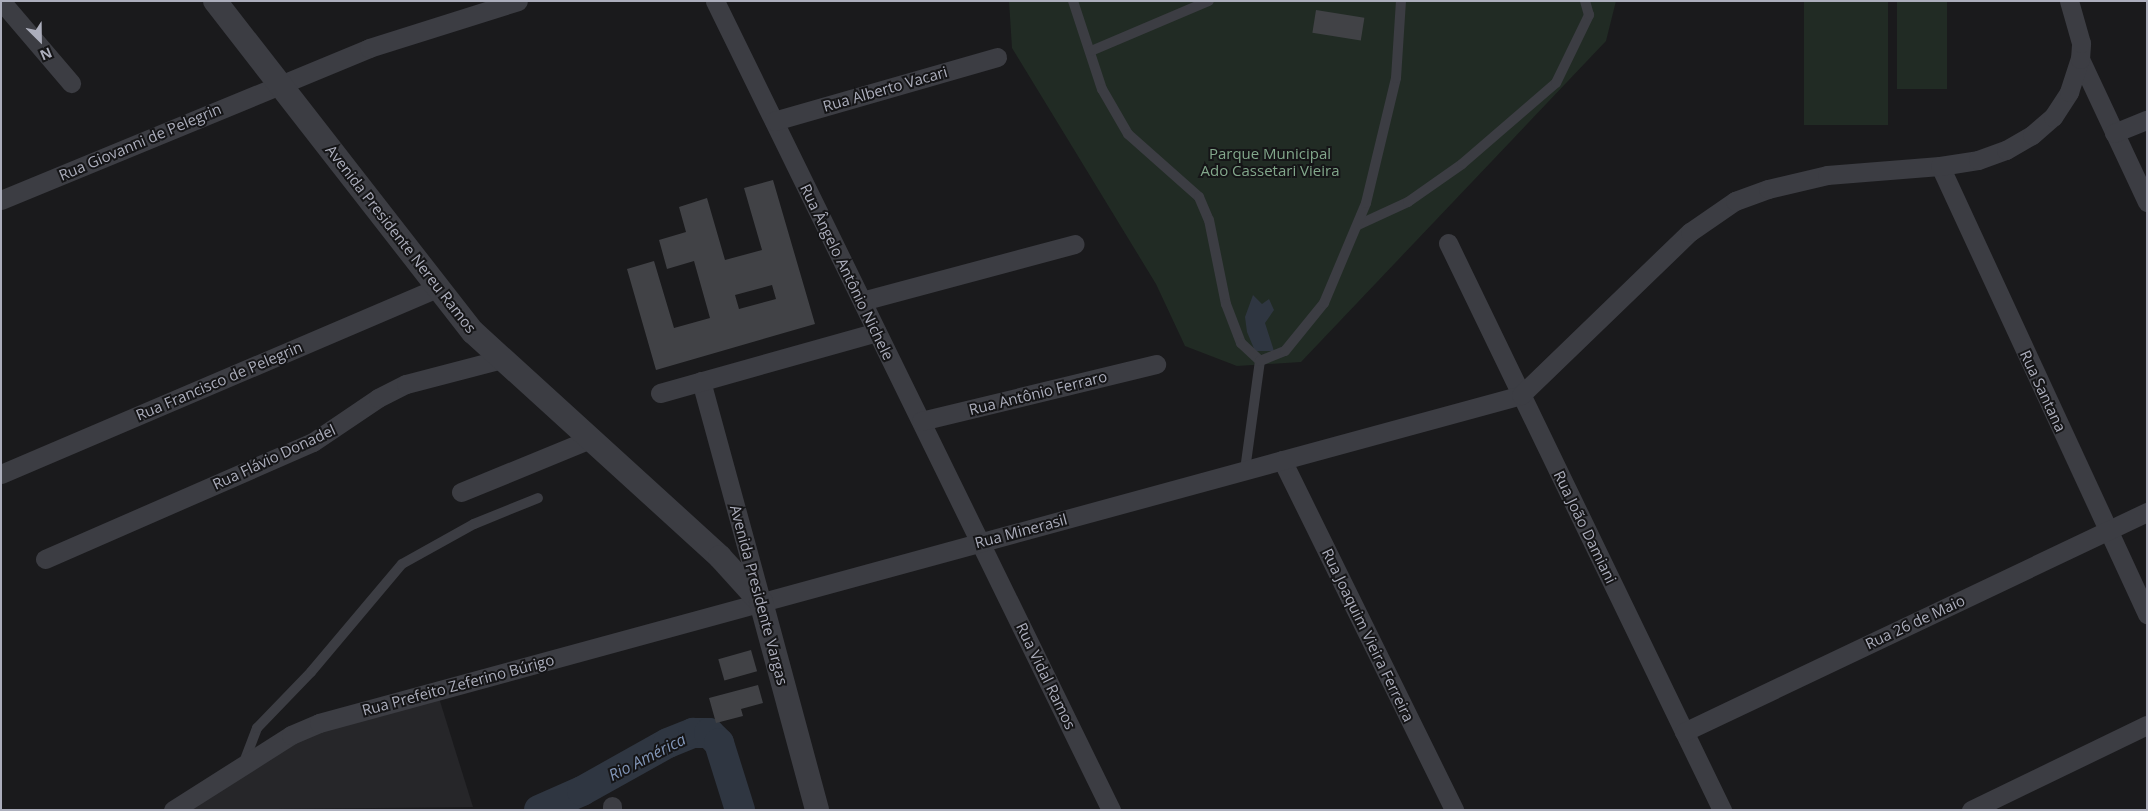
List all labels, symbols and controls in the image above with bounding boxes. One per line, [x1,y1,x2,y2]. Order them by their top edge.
north arrow [15,15,65,65]
text: N [37,43,55,65]
street label: Rua Alberto Vacari [821,63,949,115]
street label: Rua Giovanni de Pelegrin [56,100,224,184]
street label: Avenida Presidente Nereu Ramos [322,141,480,337]
park label: Parque Municipal Ado Cassetari Vieira [1201,144,1339,179]
street label: Rua Ângelo Antônio Nichele [796,181,898,363]
street label: Rua Francisco de Pelegrin [133,338,305,424]
street label: Rua Santana [2016,347,2070,435]
street label: Rua Antônio Ferraro [967,367,1109,419]
street label: Rua Flávio Donadel [210,421,338,493]
street label: Rua João Damiani [1550,468,1620,586]
street label: Avenida Presidente Vargas [726,503,792,687]
street label: Rua Minerasil [973,510,1069,552]
street label: Rua Joaquim Vieira Ferreira [1318,545,1418,725]
street label: Rua 26 de Maio [1862,591,1968,653]
street label: Rua Vidal Ramos [1012,620,1080,732]
street label: Rua Prefeito Zeferino Búrigo [360,651,556,719]
water label: Rio América [605,729,689,785]

